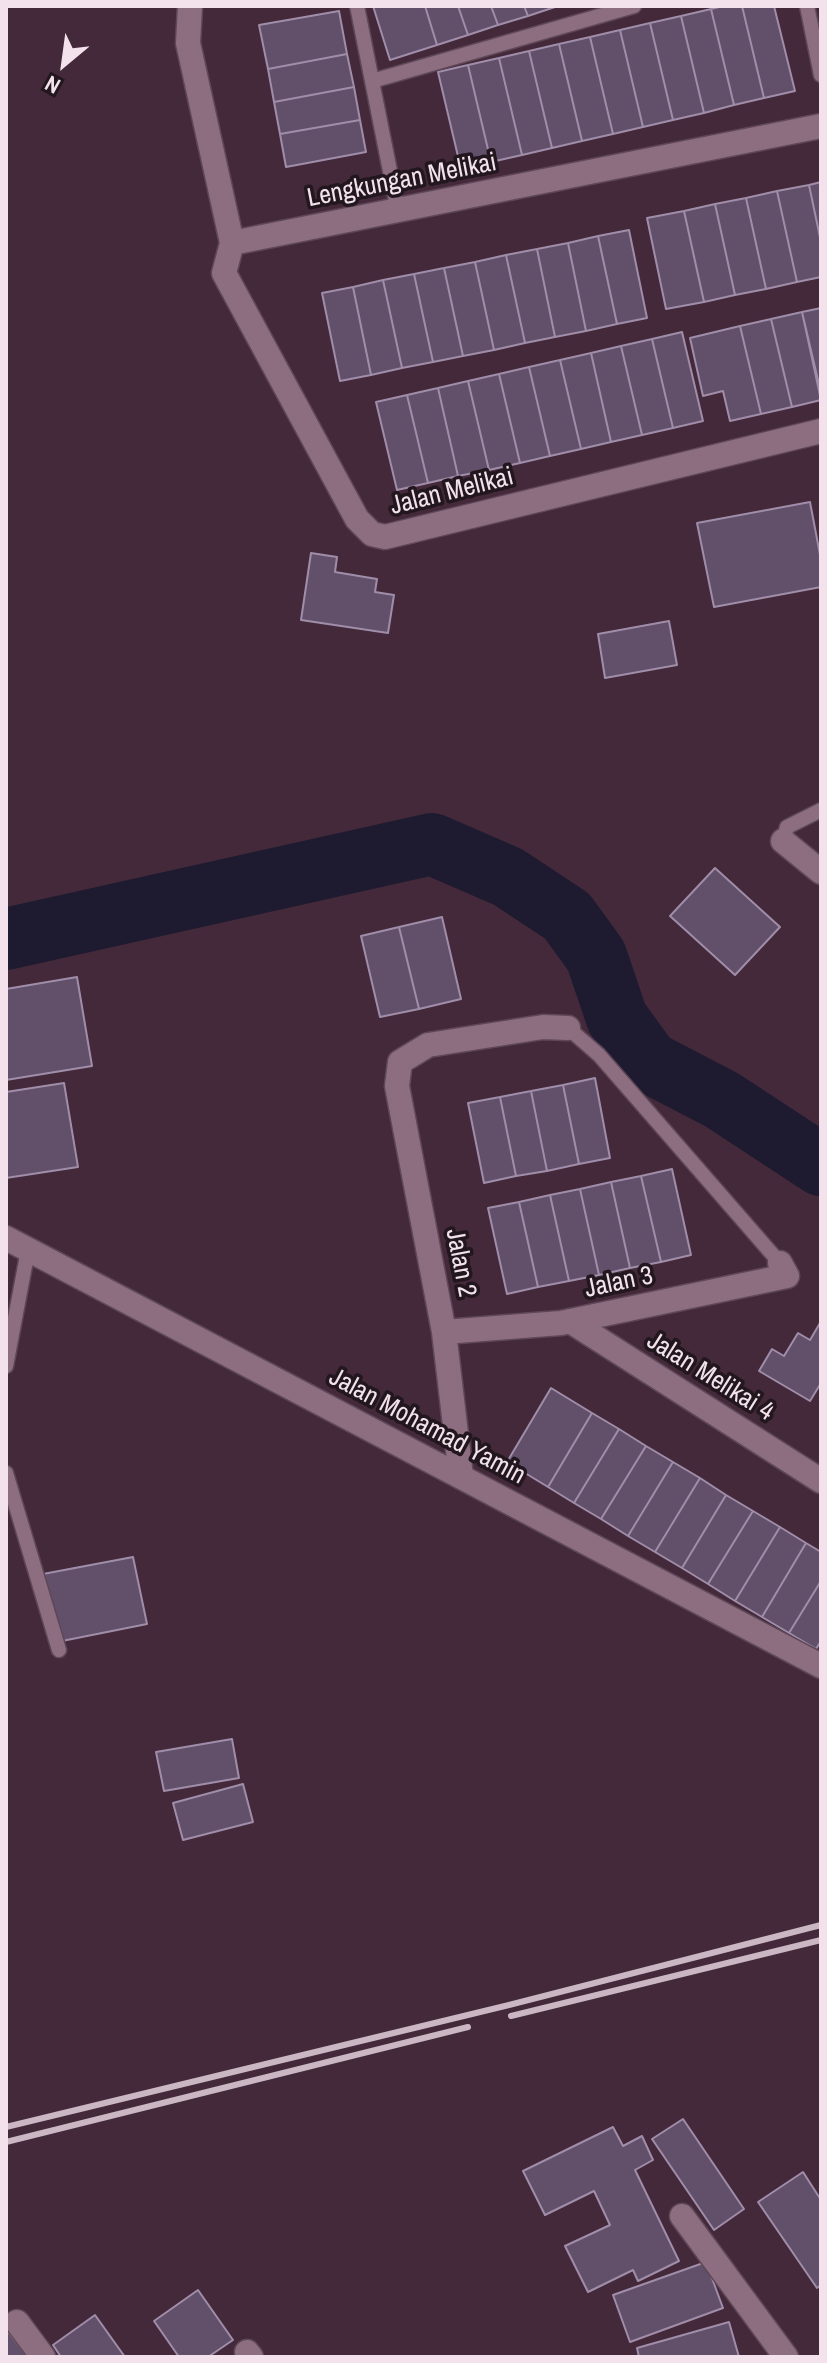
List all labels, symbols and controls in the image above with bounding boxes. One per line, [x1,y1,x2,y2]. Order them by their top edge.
north arrow [24,24,104,104]
text: N [39,69,65,101]
street label: Lengkungan Melikai [305,147,499,215]
street label: Jalan Melikai [387,462,517,522]
street label: Jalan 2 [438,1226,482,1300]
street label: Jalan 3 [582,1261,656,1305]
street label: Jalan Melikai 4 [641,1326,779,1428]
street label: Jalan Mohamad Yamin [324,1362,530,1492]

